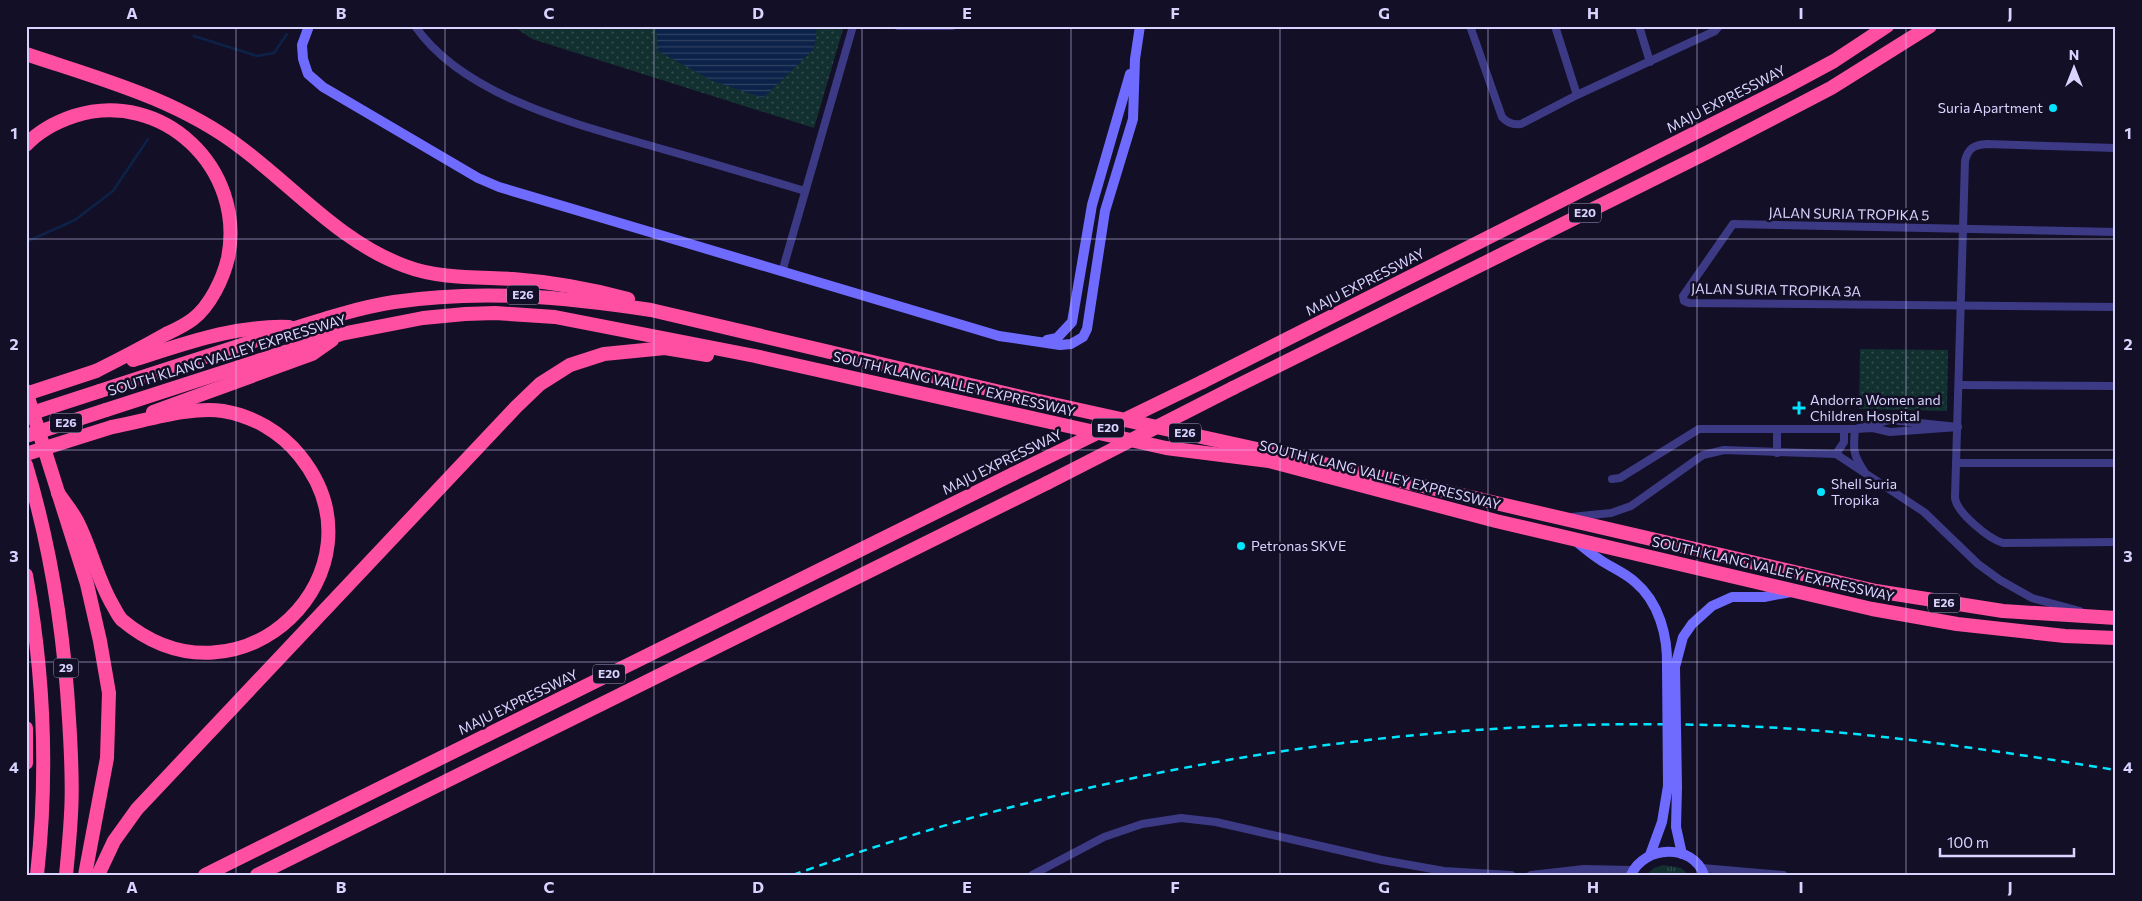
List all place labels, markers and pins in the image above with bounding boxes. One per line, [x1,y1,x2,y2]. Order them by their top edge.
place label: Suria Apartment [1938,99,2043,116]
marker: Suria Apartment [2047,102,2059,114]
place label: Andorra Women and Children Hospital [1810,391,1941,424]
marker: Andorra Women and Children Hospital [1792,401,1806,415]
place label: Shell Suria Tropika [1831,475,1897,508]
marker: Shell Suria Tropika [1815,486,1827,498]
place label: Petronas SKVE [1251,537,1346,554]
marker: Petronas SKVE [1235,540,1247,552]

